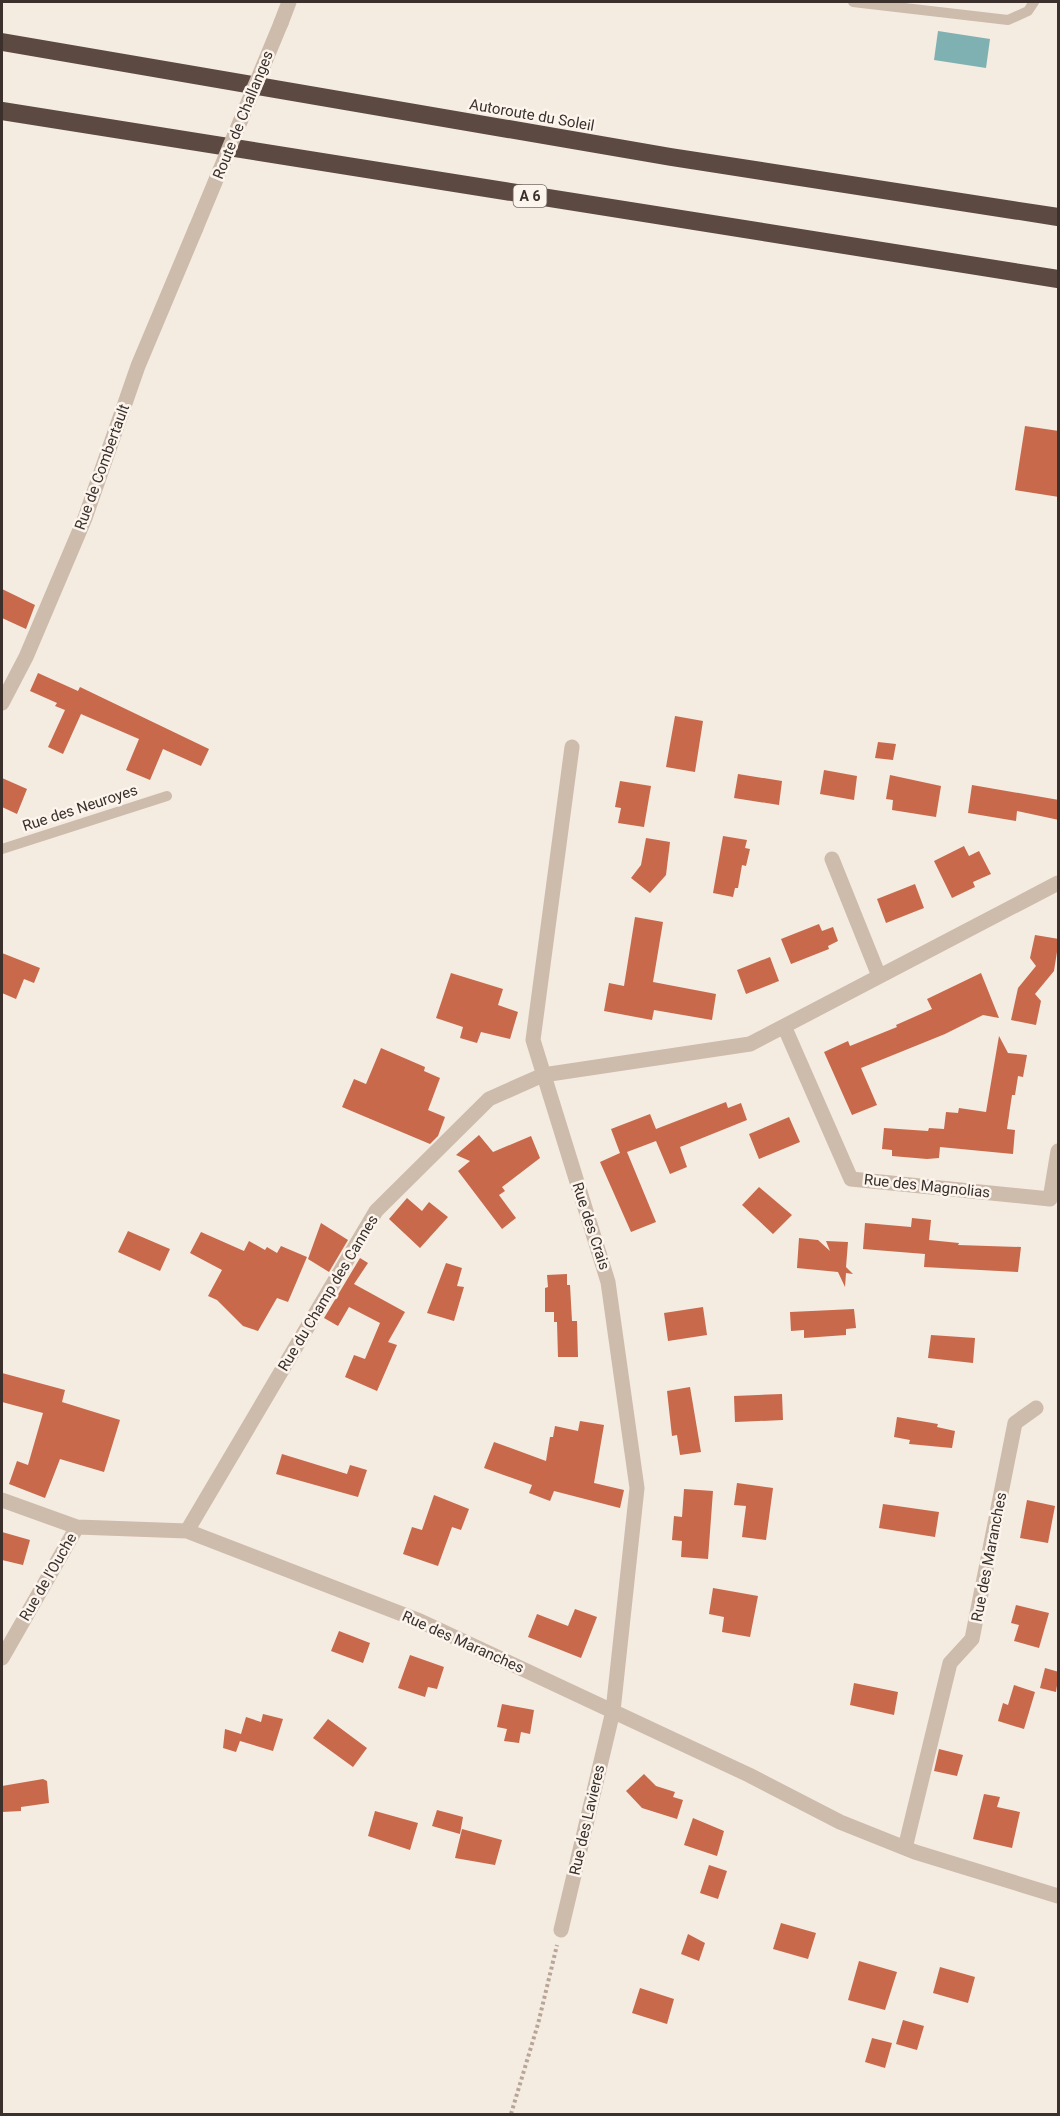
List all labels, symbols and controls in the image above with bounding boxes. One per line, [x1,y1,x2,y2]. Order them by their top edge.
street label: Route de Challanges [209,48,277,182]
street label: Autoroute du Soleil [468,95,596,135]
road number: A 6 [514,185,546,207]
street label: Rue de Combertault [71,402,133,532]
street label: Rue des Neuroyes [20,781,140,835]
street label: Rue des Magnolias [863,1170,991,1202]
street label: Rue des Crais [568,1180,614,1272]
street label: Rue du Champ des Cannes [274,1212,382,1374]
street label: Rue des Maranches [968,1491,1010,1623]
street label: Rue de l'Ouche [16,1530,80,1624]
street label: Rue des Maranches [399,1607,527,1677]
street label: Rue des Lavieres [566,1763,608,1877]

